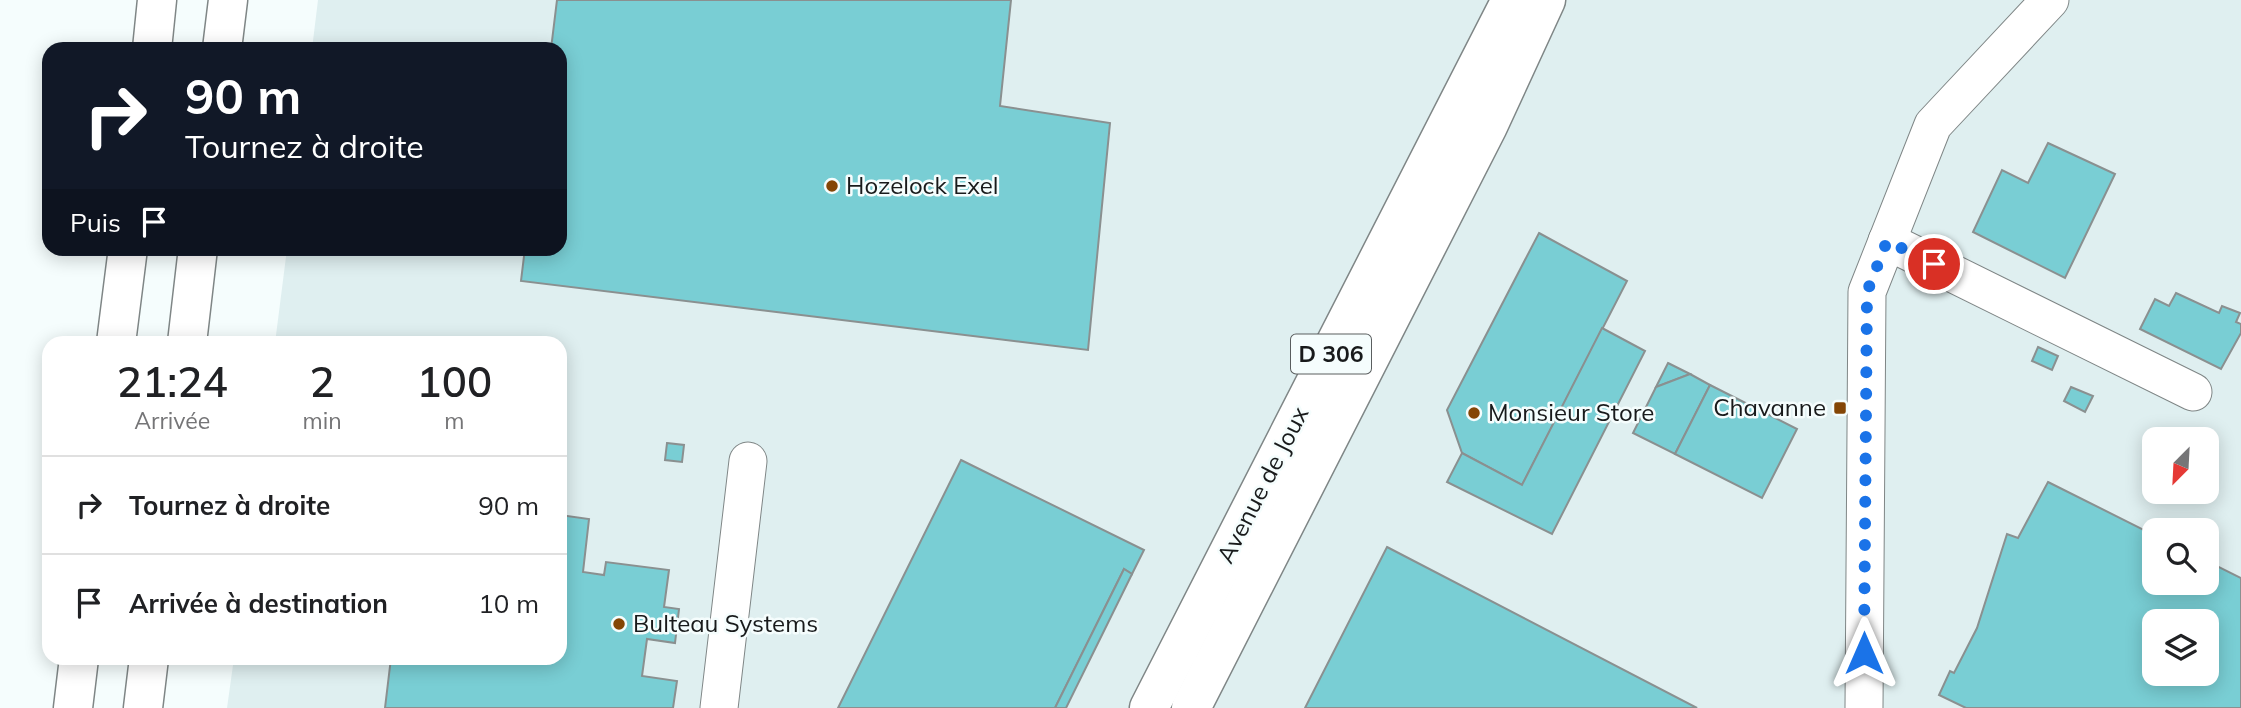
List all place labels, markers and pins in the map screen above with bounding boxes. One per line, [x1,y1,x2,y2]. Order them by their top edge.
place label: Hozelock Exel [846,170,999,200]
marker: Hozelock Exel [824,178,840,194]
pin [1904,234,1964,294]
place label: Chavanne [1713,392,1826,422]
place label: Monsieur Store [1488,397,1654,427]
marker: Chavanne [1832,400,1848,416]
marker: Monsieur Store [1466,405,1482,421]
place label: Bulteau Systems [633,608,818,638]
marker: Bulteau Systems [611,616,627,632]

